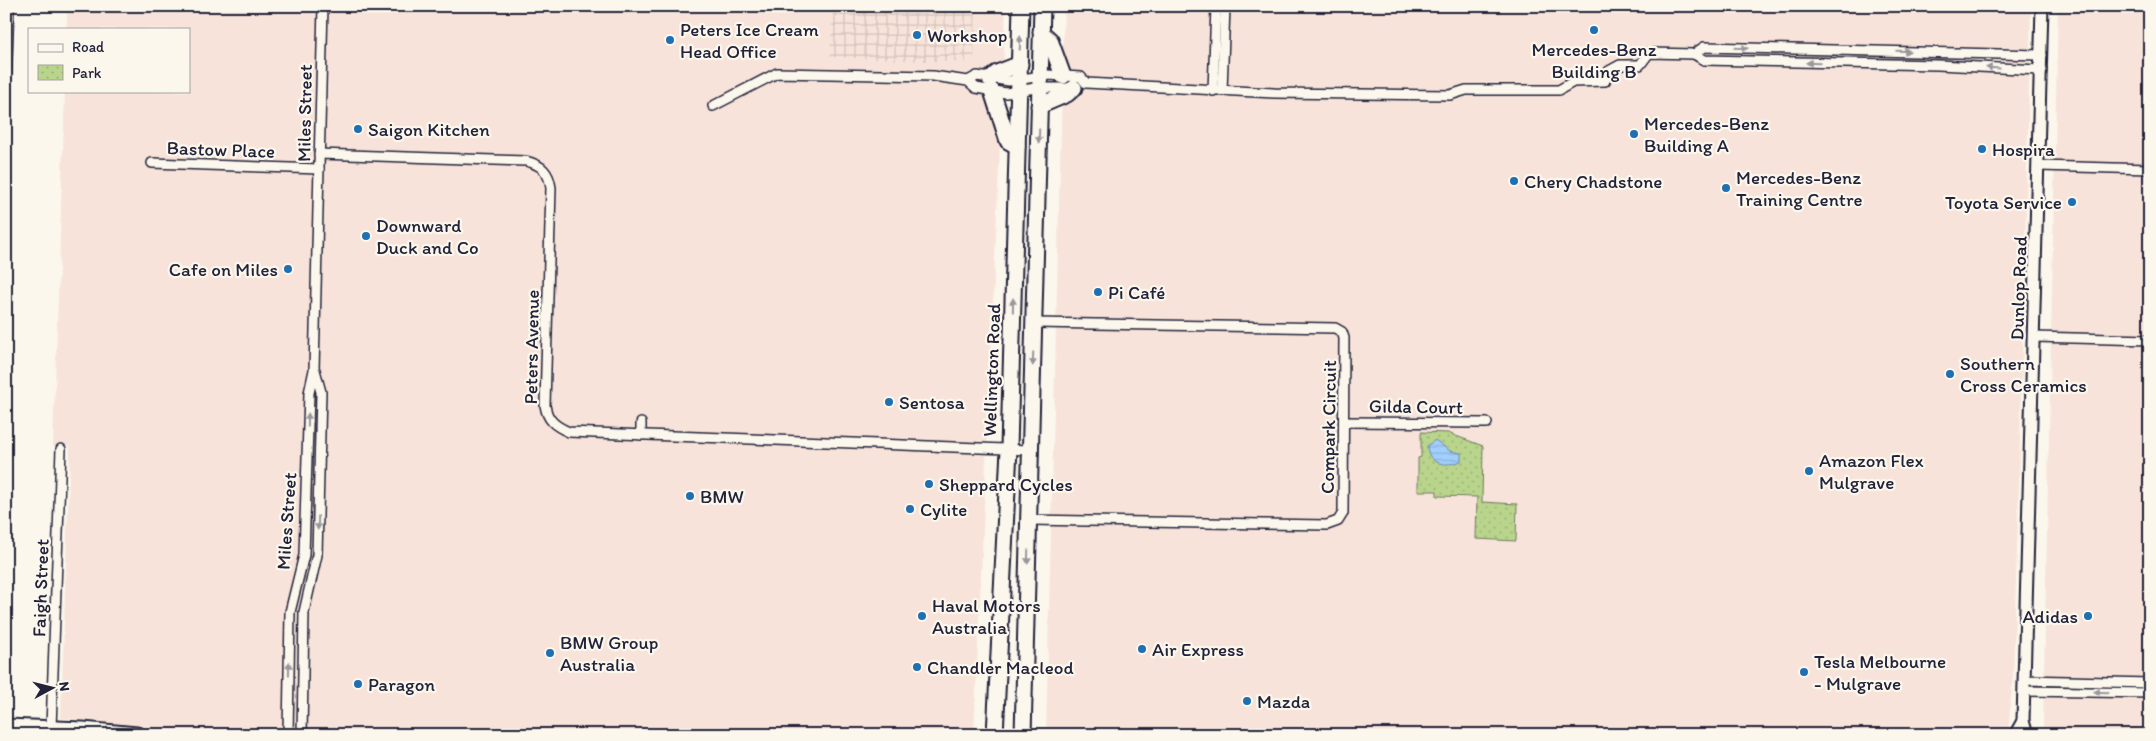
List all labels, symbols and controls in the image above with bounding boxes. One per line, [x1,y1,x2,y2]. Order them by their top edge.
place label: Peters Ice Cream Head Office [680,18,819,63]
place label: Workshop [927,24,1007,47]
marker: Mercedes-Benz Building B [1588,24,1600,36]
legend [28,28,190,92]
marker: Workshop [911,29,923,41]
marker: Peters Ice Cream Head Office [664,34,676,46]
one-way arrow [1016,35,1024,51]
text: Road [72,38,105,56]
place label: Mercedes-Benz Building B [1531,38,1657,83]
one-way arrow [1733,44,1749,52]
one-way arrow [1895,48,1911,56]
one-way arrow [1805,58,1821,66]
text: Park [72,64,102,82]
street label: Miles Street [292,64,317,162]
one-way arrow [1985,64,2001,72]
place label: Mercedes-Benz Building A [1644,112,1769,157]
place label: Saigon Kitchen [368,118,490,141]
marker: Saigon Kitchen [352,123,364,135]
marker: Mercedes-Benz Building A [1628,128,1640,140]
one-way arrow [1034,129,1042,145]
street label: Bastow Place [166,136,276,163]
place label: Hospira [1992,138,2055,161]
marker: Hospira [1976,143,1988,155]
place label: Mercedes-Benz Training Centre [1736,166,1862,211]
place label: Chery Chadstone [1524,170,1662,193]
marker: Chery Chadstone [1508,175,1520,187]
marker: Mercedes-Benz Training Centre [1720,182,1732,194]
place label: Toyota Service [1945,191,2062,214]
marker: Toyota Service [2066,196,2078,208]
place label: Downward Duck and Co [376,214,479,259]
marker: Downward Duck and Co [360,230,372,242]
street label: Dunlop Road [2005,235,2032,341]
place label: Cafe on Miles [169,258,278,281]
marker: Cafe on Miles [282,263,294,275]
place label: Pi Café [1108,281,1165,304]
marker: Pi Café [1092,286,1104,298]
street label: Peters Avenue [519,289,544,405]
one-way arrow [1010,297,1018,313]
street label: Wellington Road [978,302,1005,437]
one-way arrow [1028,351,1036,367]
place label: Southern Cross Ceramics [1960,352,2087,397]
street label: Compark Circuit [1316,360,1341,494]
marker: Southern Cross Ceramics [1944,368,1956,380]
place label: Sentosa [899,391,965,414]
street label: Gilda Court [1369,394,1463,419]
marker: Sentosa [883,396,895,408]
one-way arrow [304,412,312,428]
place label: Amazon Flex Mulgrave [1819,449,1924,494]
marker: Amazon Flex Mulgrave [1803,465,1815,477]
street label: Miles Street [272,472,301,571]
place label: Sheppard Cycles [939,473,1073,496]
marker: Sheppard Cycles [923,478,935,490]
place label: BMW [700,485,744,508]
marker: BMW [684,490,696,502]
place label: Cylite [920,498,967,521]
marker: Cylite [904,503,916,515]
one-way arrow [314,515,322,531]
street label: Faigh Street [27,539,54,637]
one-way arrow [1023,549,1031,565]
place label: Haval Motors Australia [932,594,1041,639]
place label: Adidas [2022,605,2078,628]
marker: Haval Motors Australia [916,610,928,622]
marker: Adidas [2082,610,2094,622]
place label: BMW Group Australia [560,631,658,676]
place label: Air Express [1152,638,1244,661]
marker: Air Express [1136,643,1148,655]
marker: BMW Group Australia [544,647,556,659]
place label: Tesla Melbourne - Mulgrave [1814,650,1946,695]
place label: Chandler Macleod [927,656,1074,679]
one-way arrow [285,660,293,676]
marker: Chandler Macleod [911,661,923,673]
north arrow [28,664,78,714]
marker: Tesla Melbourne - Mulgrave [1798,666,1810,678]
place label: Paragon [368,673,435,696]
marker: Paragon [352,678,364,690]
text: N [55,681,73,692]
one-way arrow [2093,687,2109,695]
place label: Mazda [1257,690,1310,713]
marker: Mazda [1241,695,1253,707]

